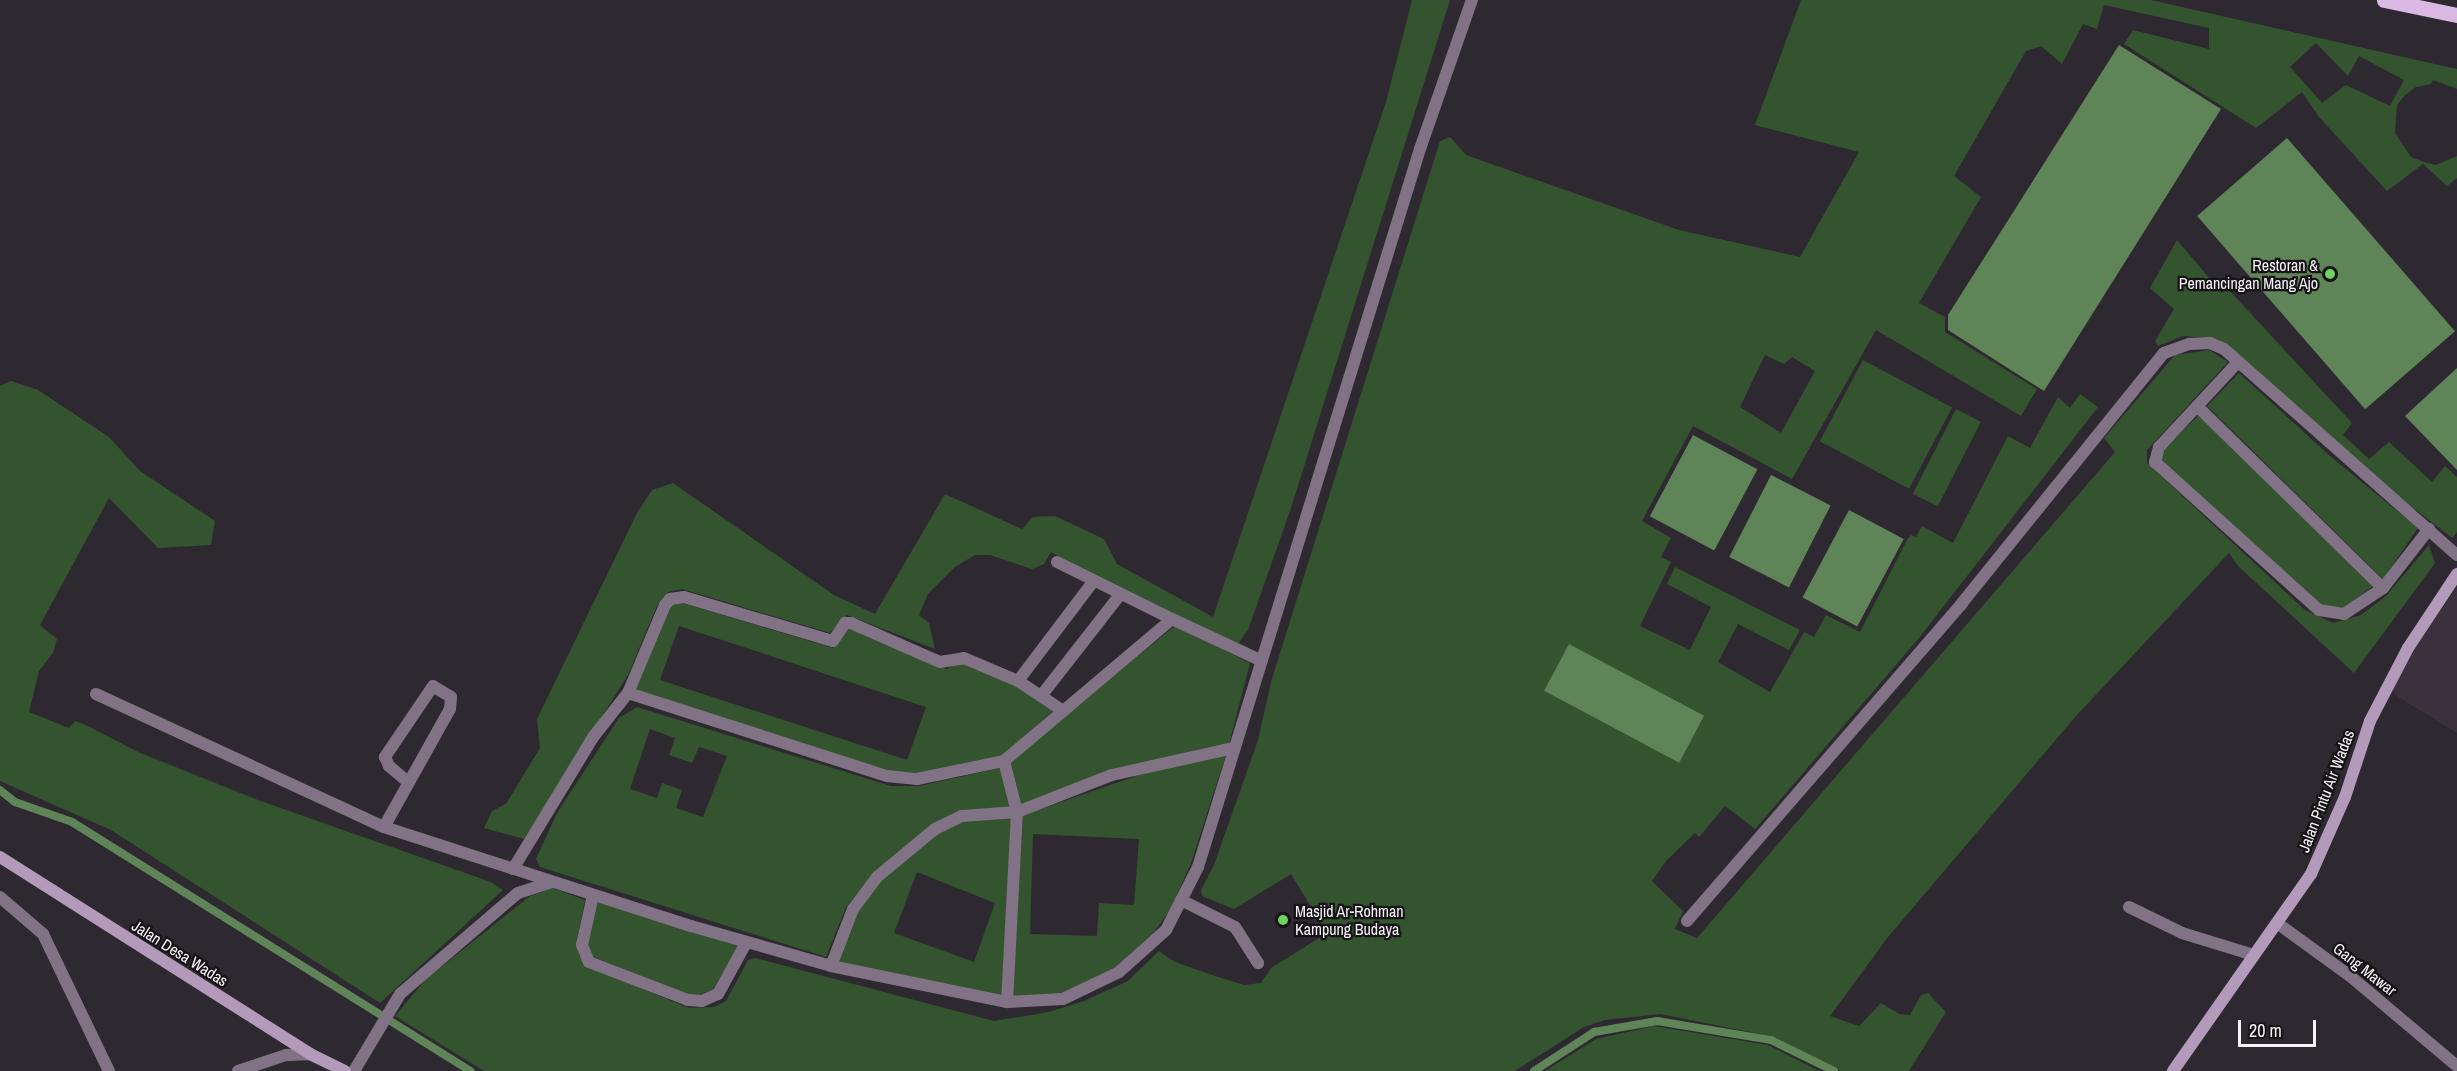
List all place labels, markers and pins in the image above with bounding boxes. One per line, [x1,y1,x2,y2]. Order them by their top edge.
place label: Restoran & Pemancingan Mang Ajo [2178,255,2318,293]
marker: Restoran & Pemancingan Mang Ajo [2323,267,2337,281]
place label: Masjid Ar-Rohman Kampung Budaya [1295,901,1404,939]
marker: Masjid Ar-Rohman Kampung Budaya [1276,913,1290,927]

